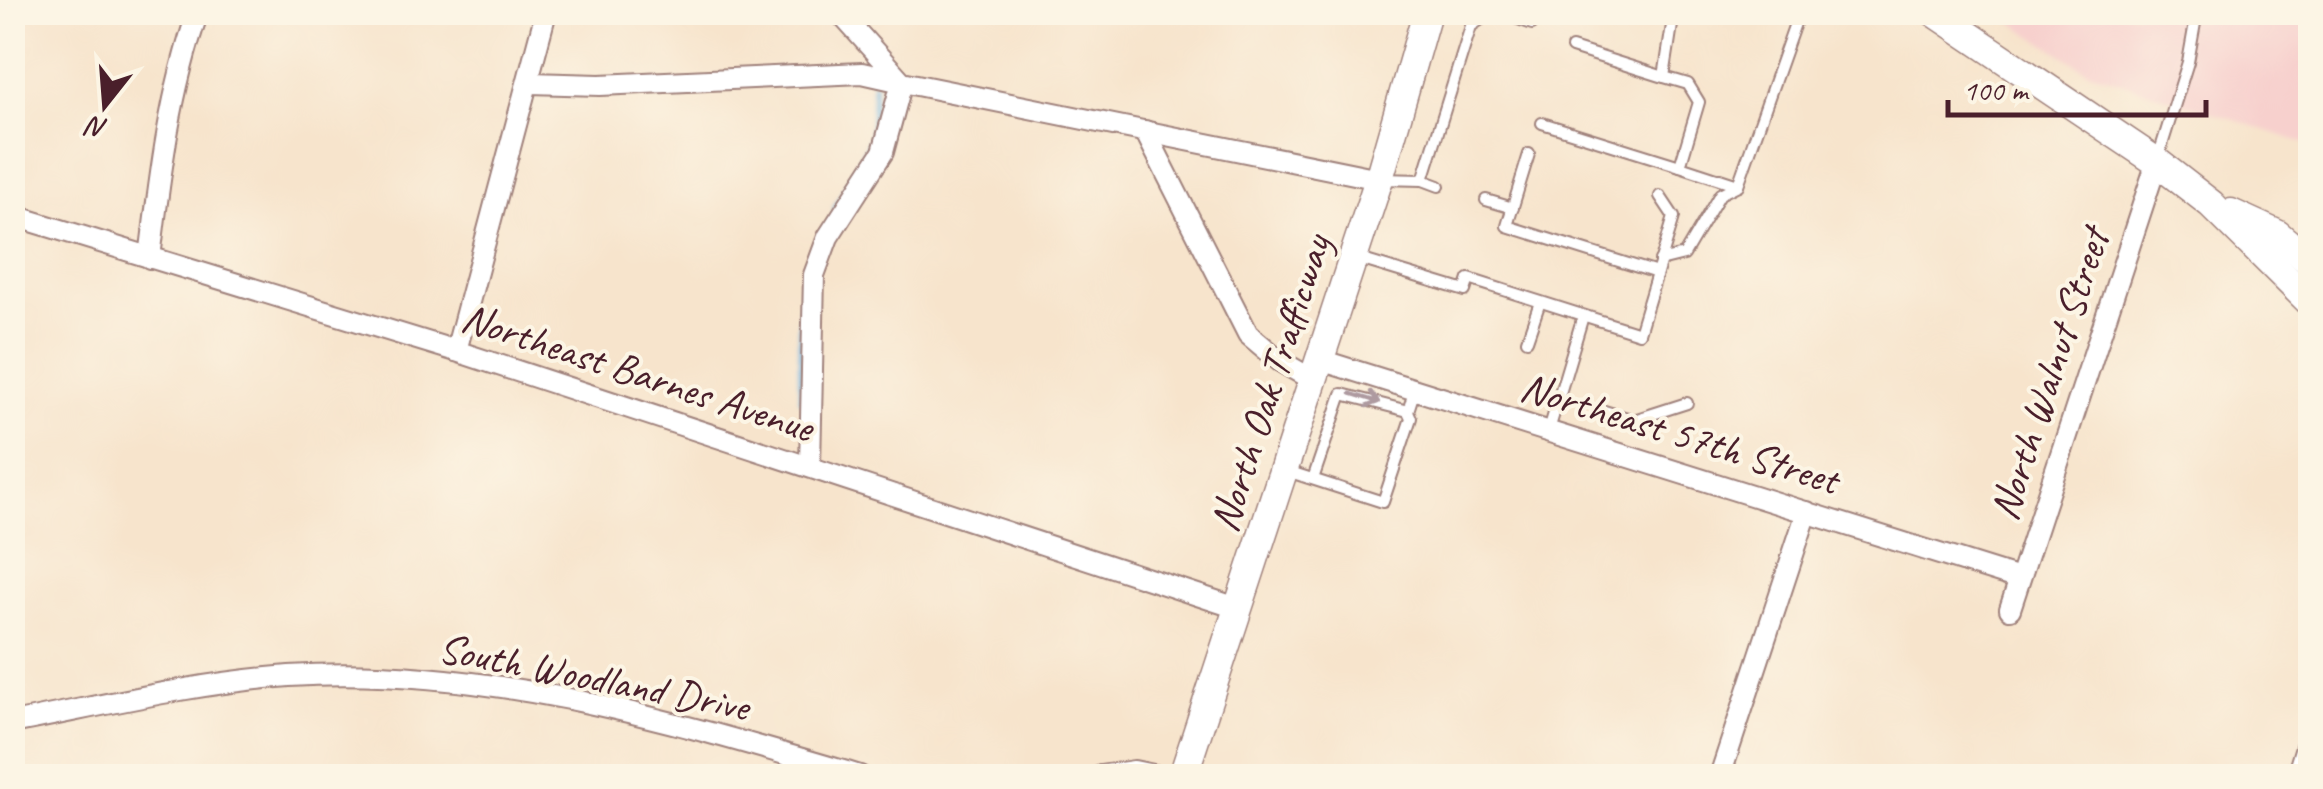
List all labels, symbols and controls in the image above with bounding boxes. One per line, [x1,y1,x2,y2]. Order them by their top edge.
north arrow [55,55,155,155]
scale bar [1948,55,2206,117]
text: 100 m [1963,71,2030,109]
text: N [80,108,111,148]
street label: North Walnut Street [1977,218,2123,526]
street label: North Oak Trafficway [1198,226,1344,538]
street label: Northeast Barnes Avenue [455,291,822,455]
street label: Northeast 57th Street [1515,360,1848,508]
one-way arrow [1349,390,1380,408]
street label: South Woodland Drive [434,621,756,734]

